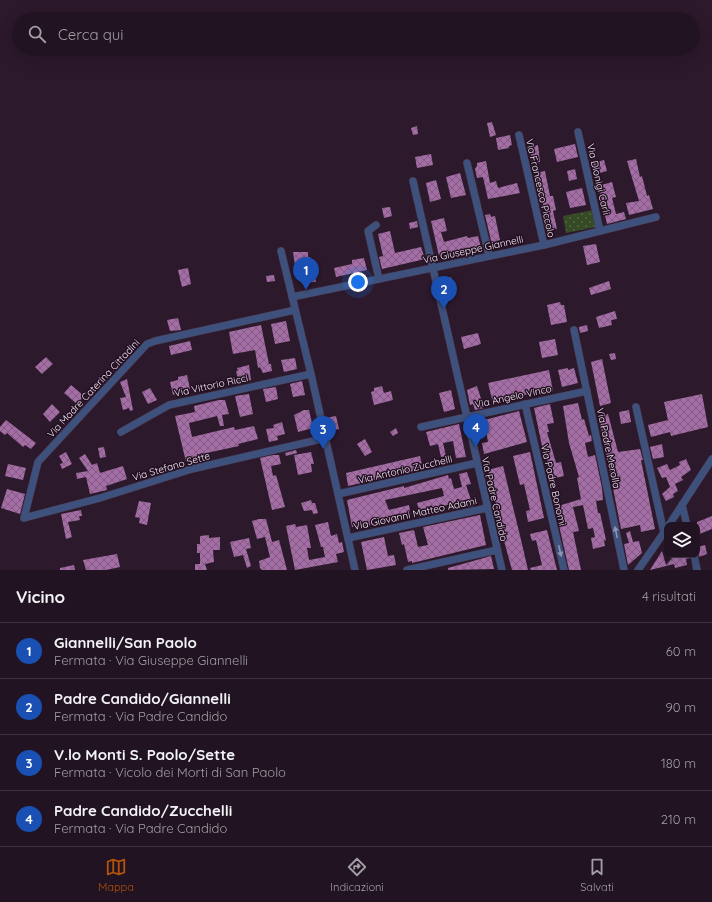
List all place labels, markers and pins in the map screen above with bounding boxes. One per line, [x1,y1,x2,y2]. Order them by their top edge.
pin: 1 [293,257,319,290]
pin: 2 [431,276,457,309]
pin: 4 [463,414,489,447]
pin: 3 [310,416,336,449]

